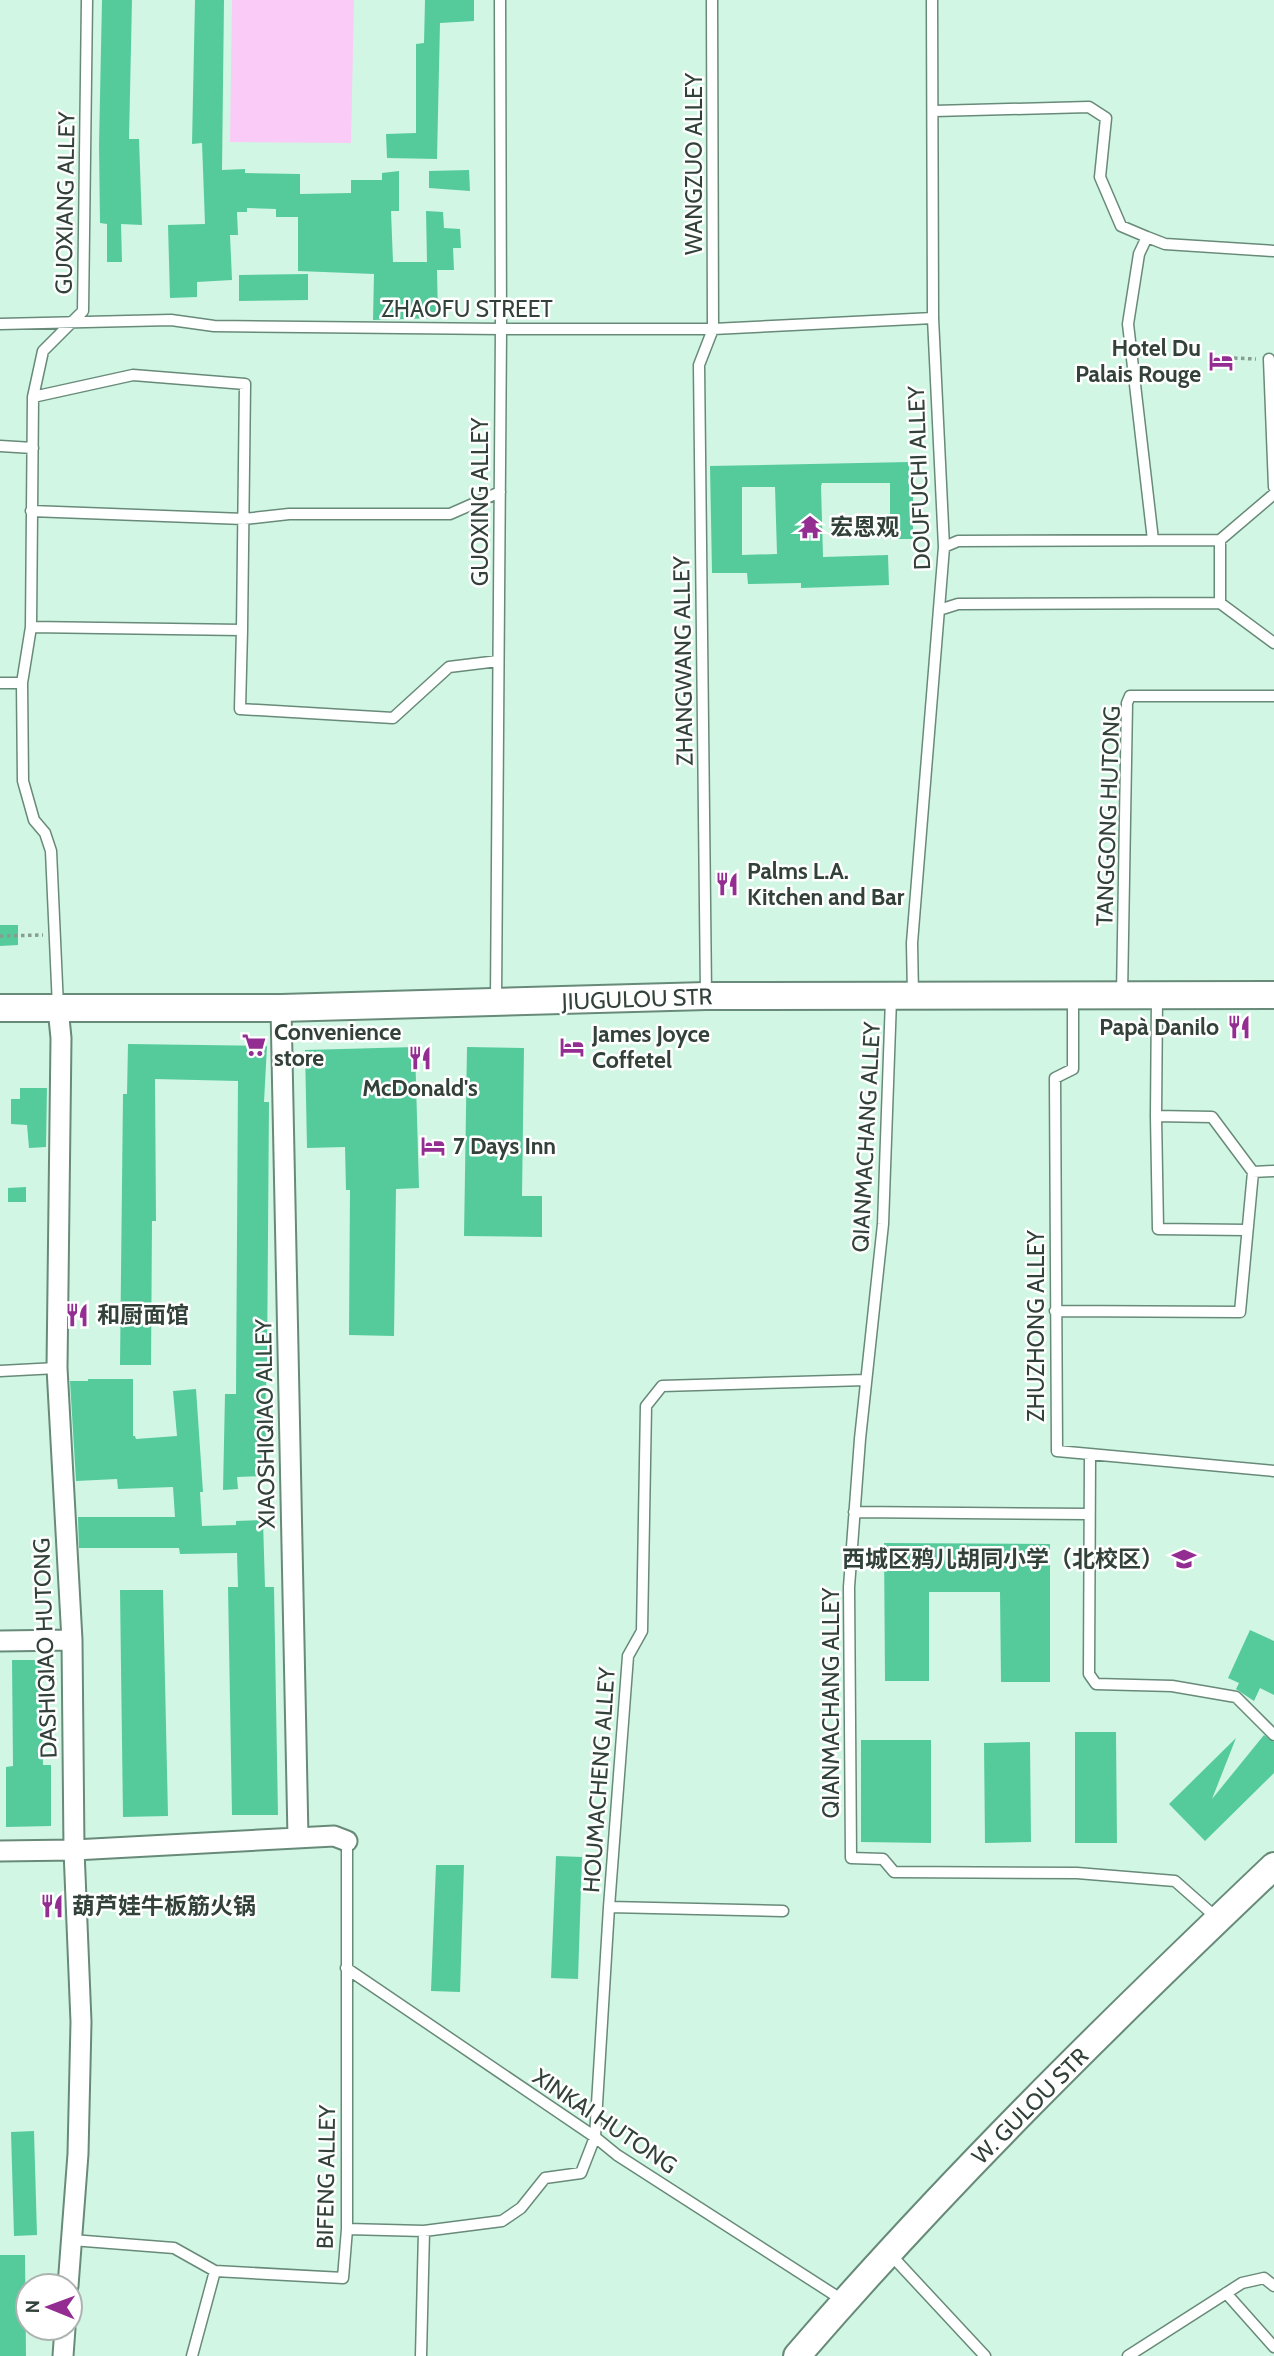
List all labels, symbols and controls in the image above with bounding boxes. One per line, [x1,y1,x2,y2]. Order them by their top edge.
street label: WANGZUO ALLEY [680,72,708,255]
street label: GUOXIANG ALLEY [49,110,81,295]
street label: ZHAOFU STREET [381,295,553,323]
place label: Hotel Du Palais Rouge [1075,334,1201,388]
hotel icon: Hotel Du Palais Rouge [1207,347,1235,375]
street label: DOUFUCHI ALLEY [902,385,936,571]
street label: GUOXING ALLEY [466,417,494,586]
temple icon: 宏恩观 [796,513,824,541]
place label: 宏恩观 [830,513,899,541]
street label: ZHANGWANG ALLEY [667,555,699,766]
street label: TANGGONG HUTONG [1090,705,1126,927]
place label: Palms L.A. Kitchen and Bar [747,857,905,911]
restaurant icon: Palms L.A. Kitchen and Bar [713,870,741,898]
street label: JIUGULOU STR [560,982,713,1016]
place label: Papà Danilo [1099,1013,1219,1041]
restaurant icon: Papà Danilo [1225,1013,1253,1041]
place label: Convenience store [274,1018,401,1072]
place label: James Joyce Coffetel [591,1020,710,1074]
street label: QIANMACHANG ALLEY [846,1020,886,1253]
supermarket icon: Convenience store [240,1031,268,1059]
hotel icon: James Joyce Coffetel [558,1033,586,1061]
restaurant icon: McDonald's [406,1044,434,1072]
place label: McDonald's [362,1074,478,1102]
hotel icon: 7 Days Inn [419,1132,447,1160]
place label: 7 Days Inn [453,1132,556,1160]
street label: ZHUZHONG ALLEY [1022,1229,1050,1422]
restaurant icon: 和厨面馆 [63,1301,91,1329]
place label: 和厨面馆 [97,1301,189,1329]
street label: XIAOSHIQIAO ALLEY [249,1318,281,1529]
street label: DASHIQIAO HUTONG [27,1537,63,1759]
place label: 西城区鸦儿胡同小学（北校区） [842,1545,1164,1573]
school or university icon: 西城区鸦儿胡同小学（北校区） [1170,1545,1198,1573]
street label: QIANMACHANG ALLEY [817,1587,845,1818]
street label: HOUMACHENG ALLEY [577,1665,621,1894]
restaurant icon: 葫芦娃牛板筋火锅 [38,1892,66,1920]
place label: 葫芦娃牛板筋火锅 [72,1892,256,1920]
street label: W. GULOU STR [966,2042,1094,2170]
street label: XINKAI HUTONG [528,2062,682,2180]
street label: BIFENG ALLEY [311,2104,341,2249]
north arrow [14,2272,84,2342]
text: N [21,2300,44,2314]

